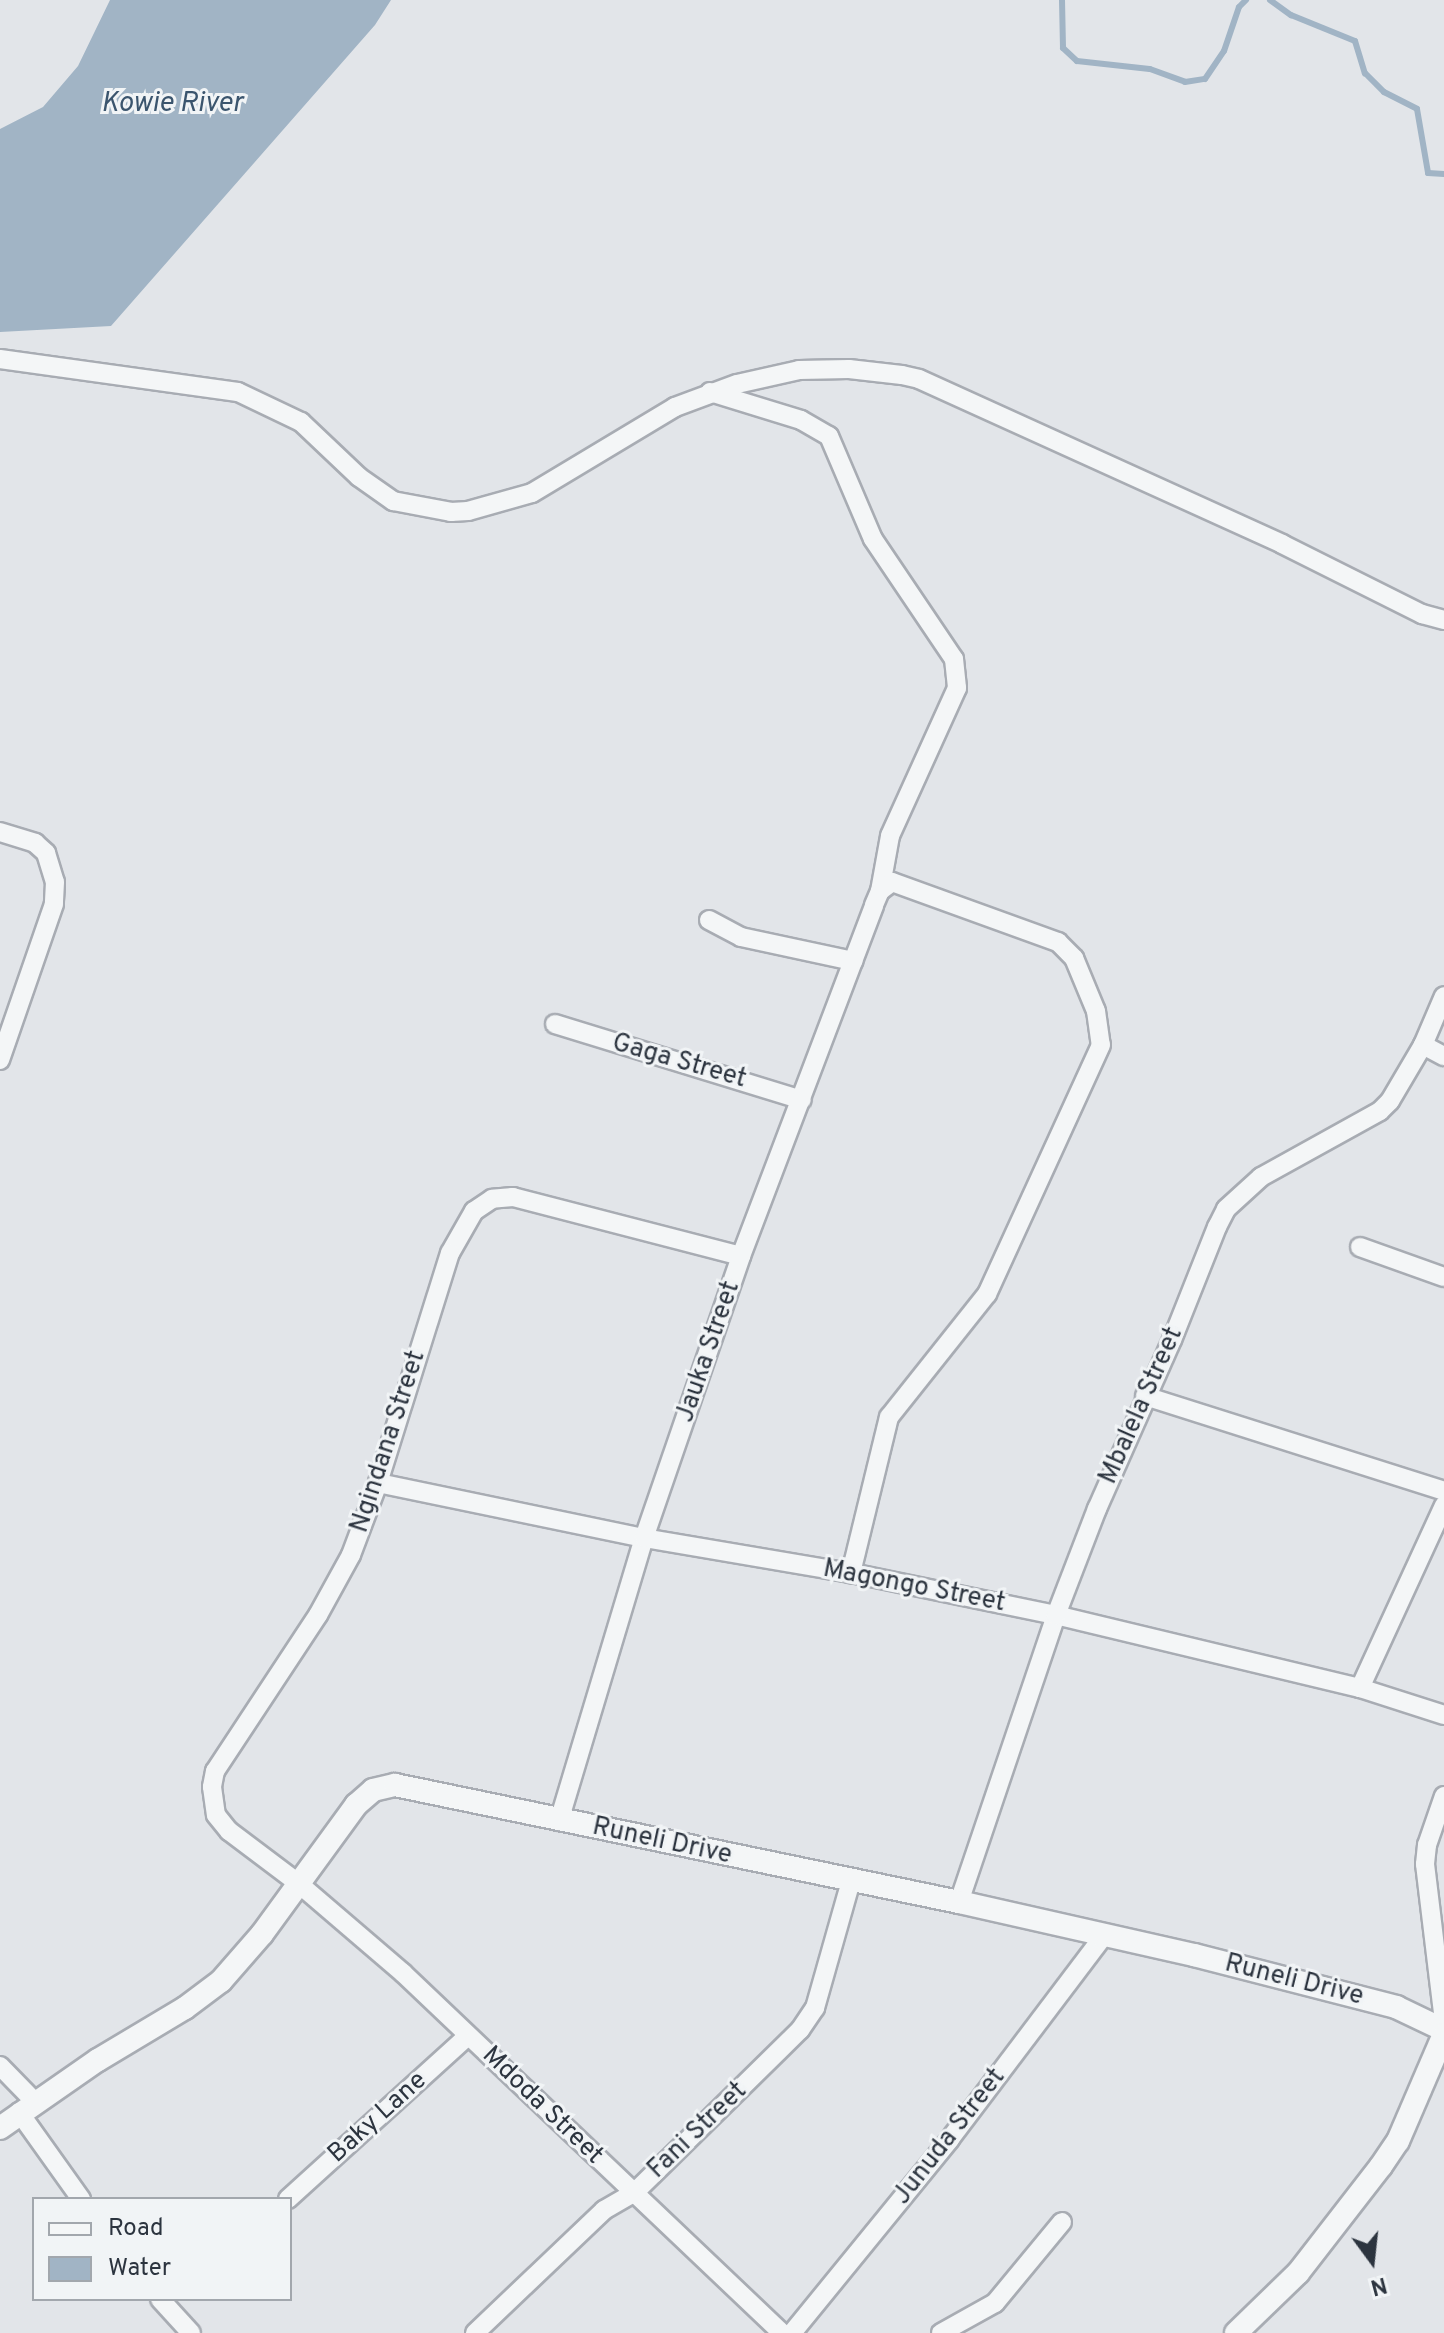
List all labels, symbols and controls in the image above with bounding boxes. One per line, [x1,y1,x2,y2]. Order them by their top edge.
water label: Kowie River [101,87,243,121]
street label: Gaga Street [608,1028,750,1096]
street label: Jauka Street [670,1277,748,1427]
street label: Mbalela Street [1093,1323,1191,1489]
street label: Ngindana Street [345,1347,433,1537]
street label: Magongo Street [820,1554,1008,1620]
street label: Runeli Drive [589,1812,735,1872]
street label: Runeli Drive [1221,1949,1367,2013]
street label: Mdoda Street [475,2040,609,2172]
street label: Junuda Street [887,2063,1013,2211]
street label: Baky Lane [322,2066,434,2170]
street label: Fani Street [642,2076,754,2186]
legend [32,2197,292,2301]
text: Road [108,2214,164,2244]
north arrow [1332,2221,1412,2301]
text: Water [108,2254,171,2284]
text: N [1367,2270,1389,2300]

